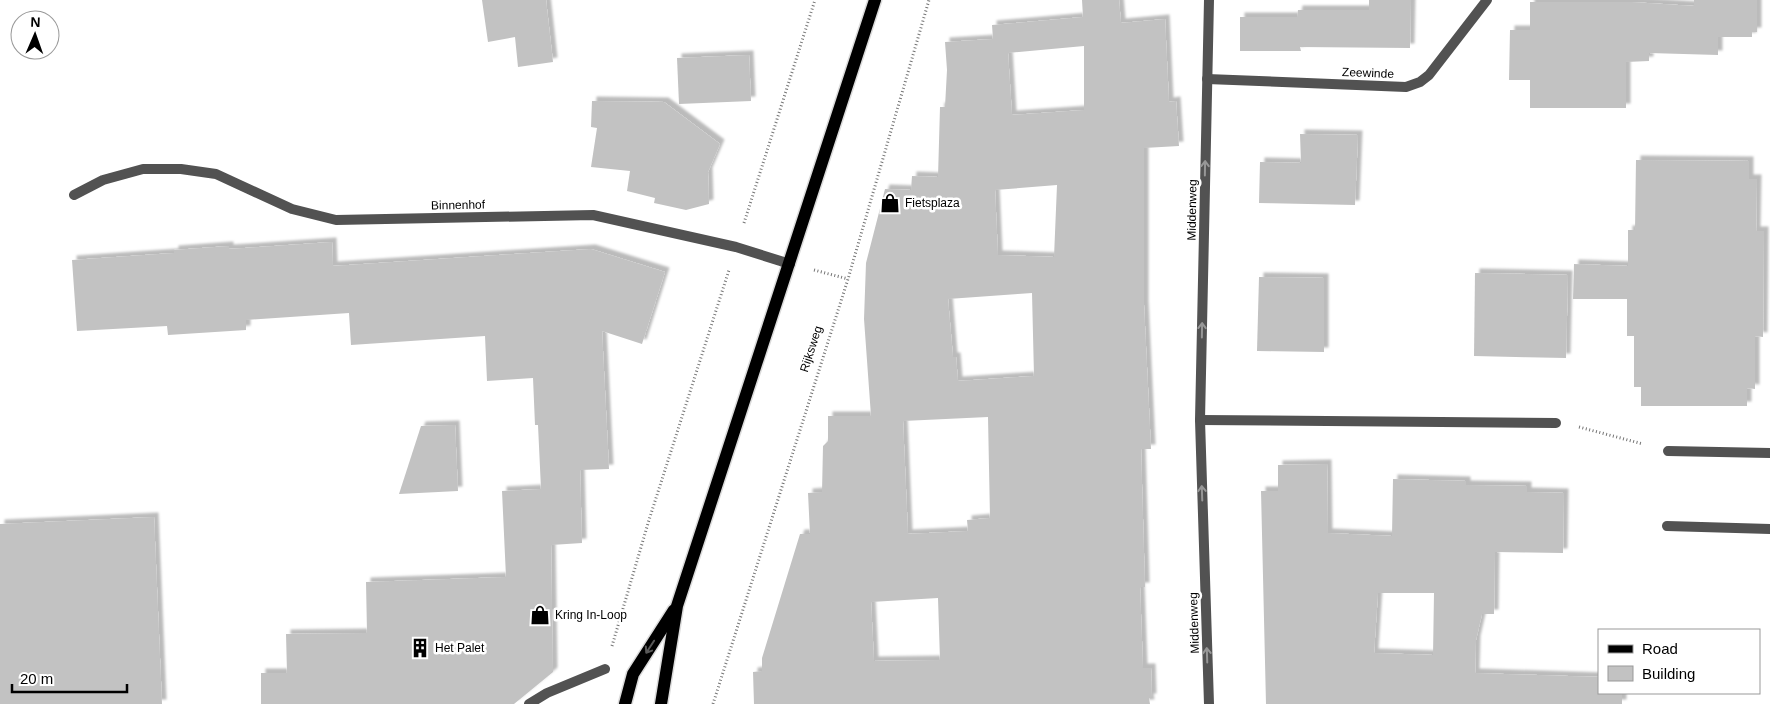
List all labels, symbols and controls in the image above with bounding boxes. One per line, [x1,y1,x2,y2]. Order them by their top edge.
north arrow [10,10,60,60]
text: N [30,14,41,30]
street label: Zeewinde [1342,65,1395,81]
one-way arrow [1200,160,1210,176]
street label: Middenweg [1184,179,1200,241]
shop icon: Fietsplaza [879,192,901,214]
place label: Fietsplaza [905,196,960,210]
street label: Binnenhof [431,198,486,212]
one-way arrow [1197,323,1207,339]
street label: Rijksweg [797,324,825,374]
one-way arrow [1198,485,1207,501]
street label: Middenweg [1186,592,1202,654]
shop icon: Kring In-Loop [529,604,551,626]
place label: Kring In-Loop [555,608,627,622]
legend [1598,629,1760,694]
building icon: Het Palet [409,637,431,659]
one-way arrow [645,640,656,654]
text: Road [1642,640,1678,657]
place label: Het Palet [435,641,485,655]
one-way arrow [1203,648,1212,664]
scale bar [12,662,128,694]
text: Building [1642,665,1695,682]
text: 20 m [20,670,53,687]

